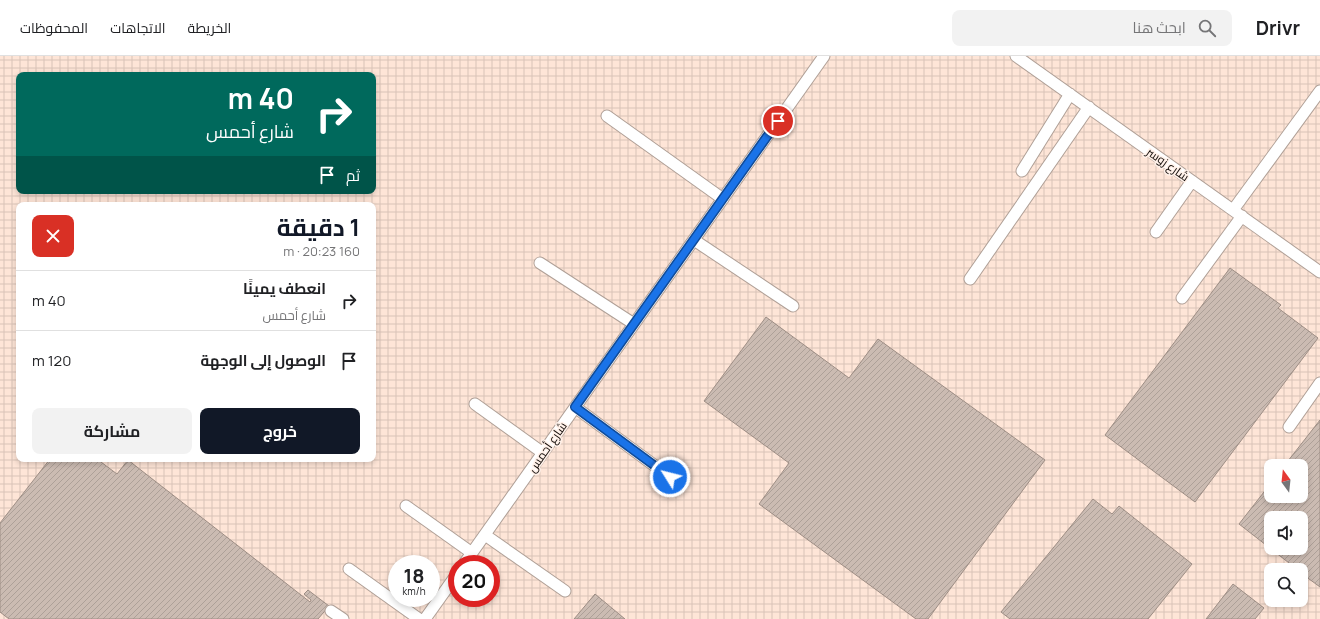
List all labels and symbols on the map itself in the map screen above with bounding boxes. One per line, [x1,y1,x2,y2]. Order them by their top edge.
pin [761,104,795,138]
street label: شارع زوسر [1142,143,1193,185]
street label: شارع أحمس [523,418,571,476]
position arrow [649,456,691,498]
north arrow [1264,459,1308,503]
speed limit sign: 20 [448,555,500,607]

